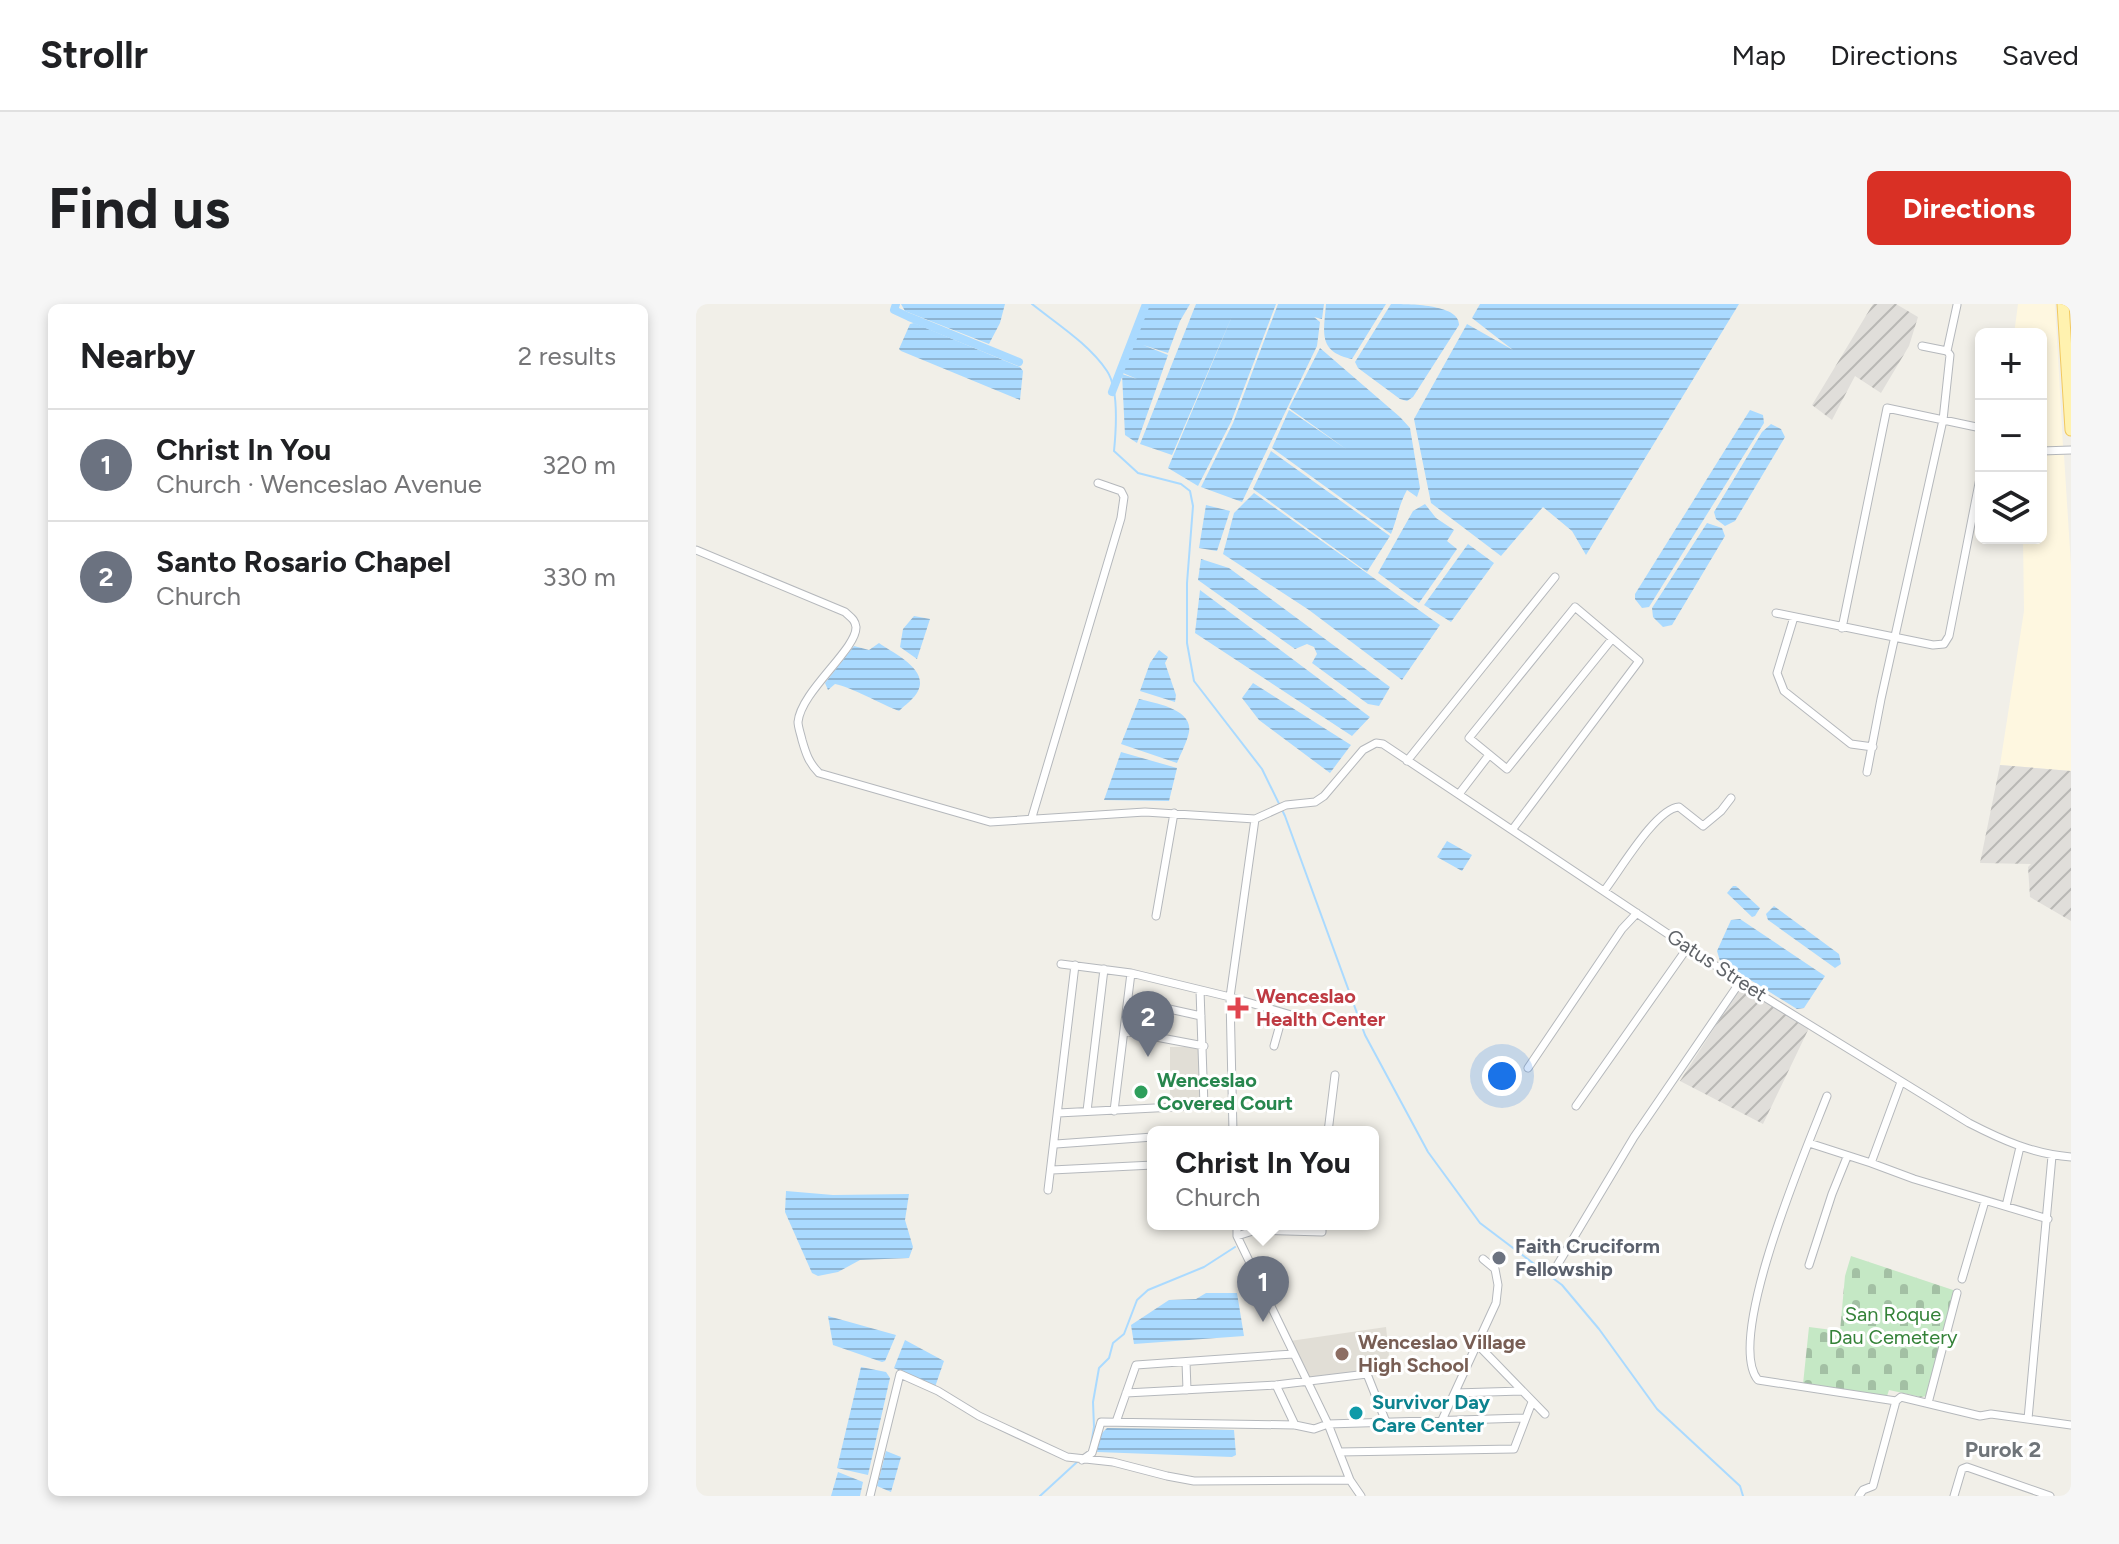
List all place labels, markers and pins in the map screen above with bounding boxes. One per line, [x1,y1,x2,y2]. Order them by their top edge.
place label: Wenceslao Health Center [1256,984,1386,1031]
pin: 2 [1122,991,1174,1057]
marker: Wenceslao Health Center [1227,997,1249,1019]
place label: Wenceslao Covered Court [1157,1068,1293,1115]
marker: Wenceslao Covered Court [1132,1083,1150,1101]
place label: Faith Cruciform Fellowship [1515,1234,1660,1281]
marker: Faith Cruciform Fellowship [1490,1249,1508,1267]
pin: 1 [1237,1256,1289,1322]
place label: Wenceslao Village High School [1358,1330,1526,1377]
marker: Wenceslao Village High School [1333,1345,1351,1363]
place label: Survivor Day Care Center [1372,1390,1491,1437]
marker: Survivor Day Care Center [1347,1404,1365,1422]

